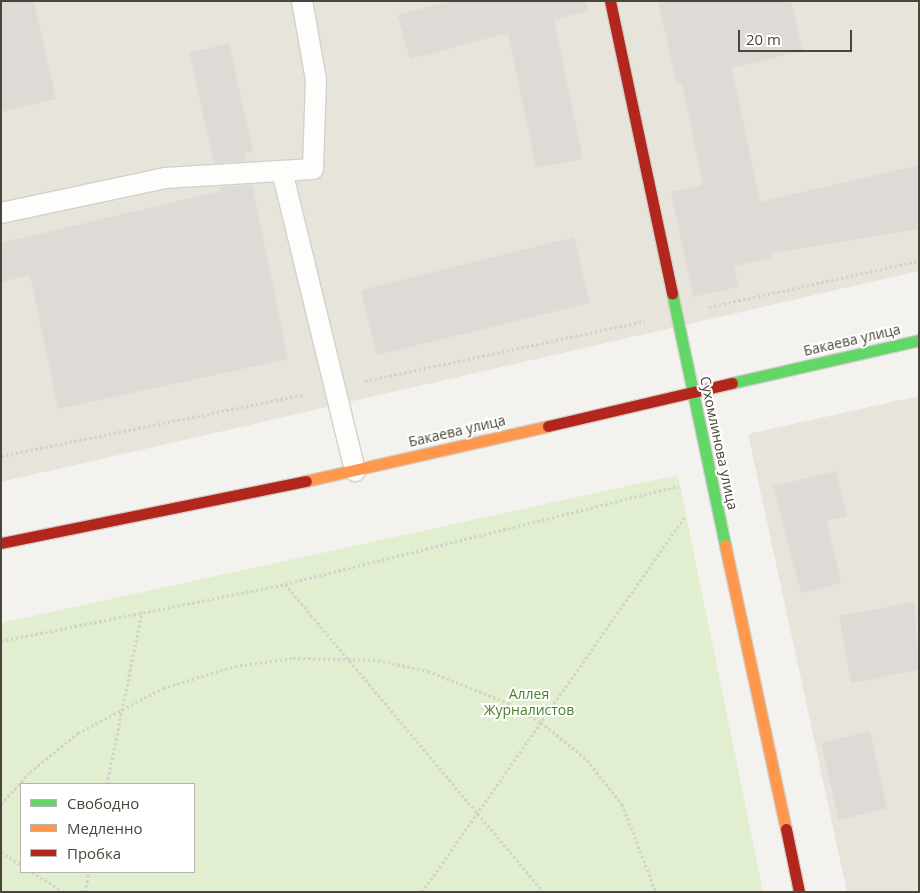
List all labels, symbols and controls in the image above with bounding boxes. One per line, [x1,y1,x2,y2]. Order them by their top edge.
scale bar [740,20,854,52]
text: 20 m [746,29,781,49]
street label: Бакаева улица [802,321,902,359]
street label: Сухомлинова улица [697,375,741,511]
street label: Бакаева улица [407,412,507,450]
park label: Аллея Журналистов [484,686,574,719]
legend [20,783,195,873]
text: Свободно [67,793,139,813]
text: Медленно [67,818,143,838]
text: Пробка [67,843,121,863]

